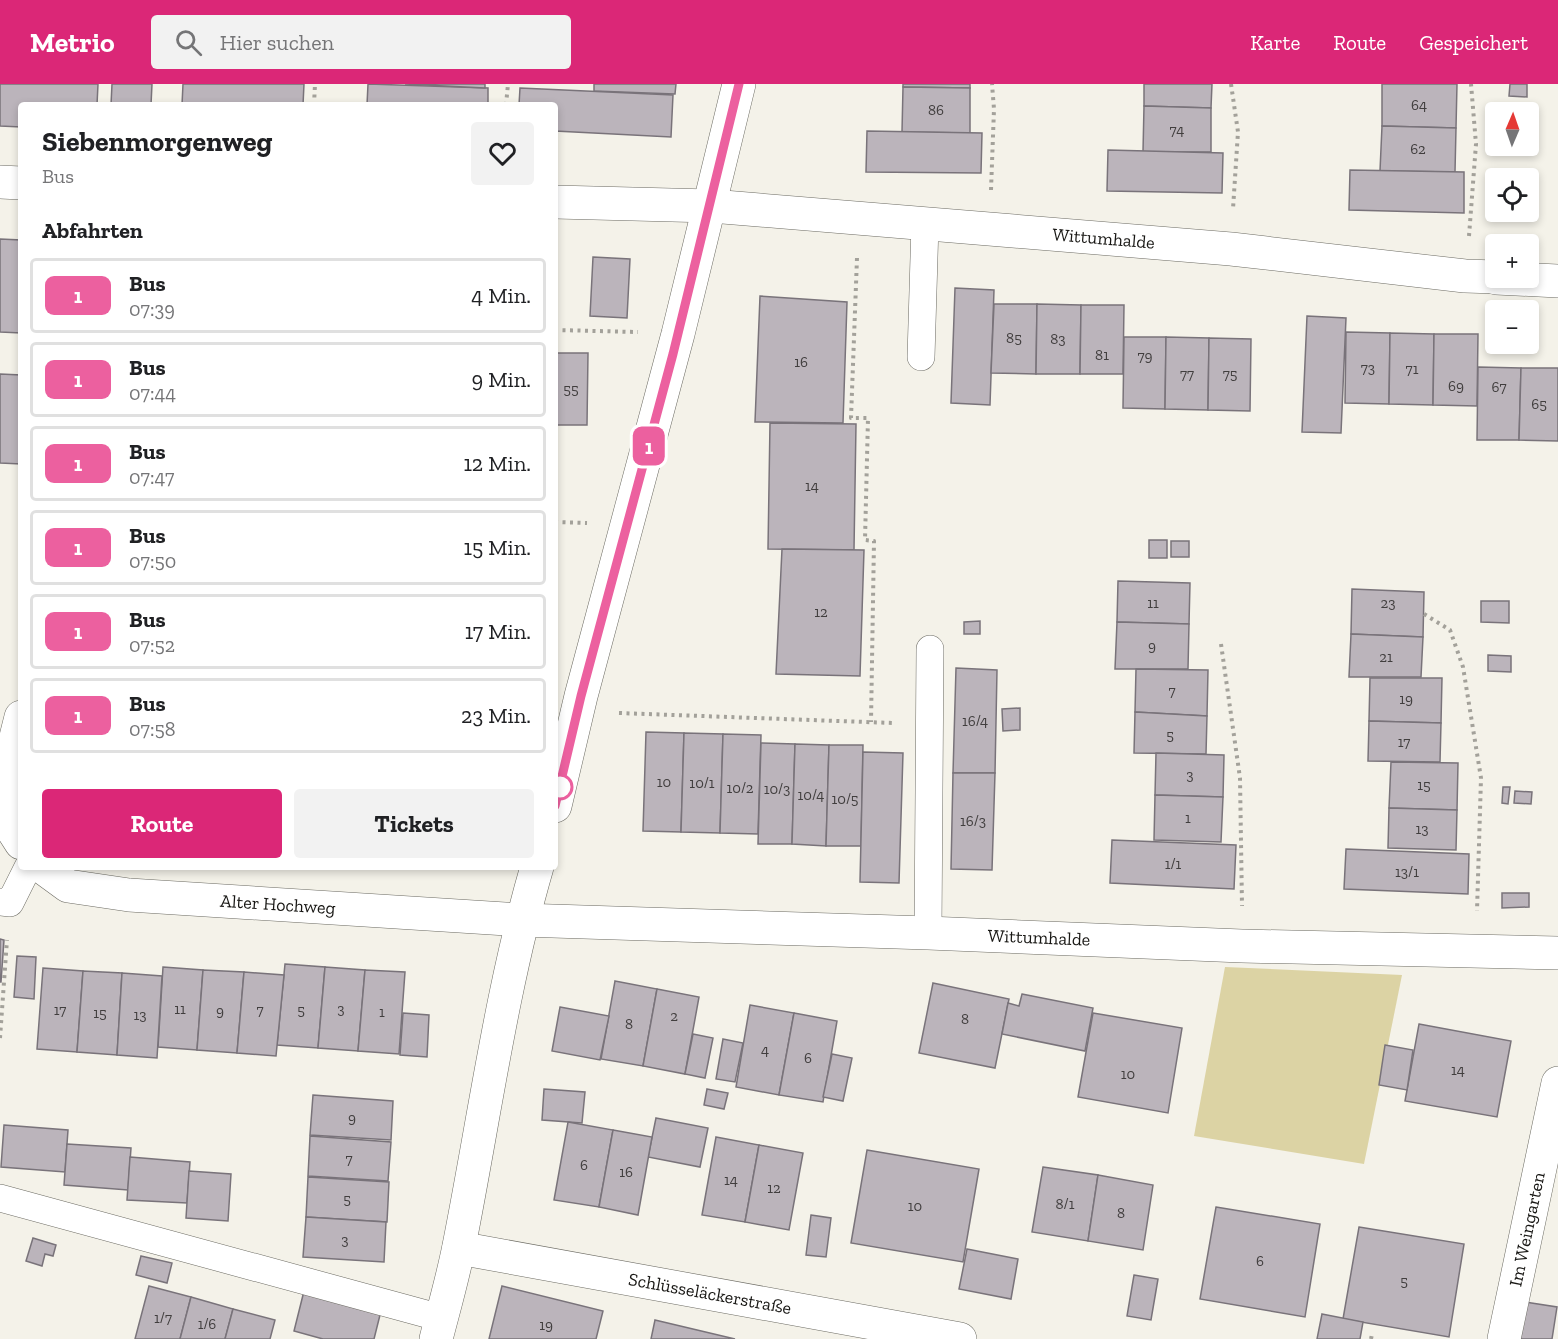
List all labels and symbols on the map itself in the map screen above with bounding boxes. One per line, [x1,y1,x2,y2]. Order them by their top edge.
house number: 64 [1411,96,1427,114]
house number: 86 [928,101,944,119]
north arrow [1485,102,1539,156]
house number: 74 [1170,121,1184,139]
house number: 62 [1410,140,1426,158]
street label: Wittumhalde [1052,223,1156,254]
house number: 85 [1006,329,1022,347]
house number: 83 [1050,330,1066,348]
house number: 81 [1095,346,1109,364]
house number: 79 [1137,347,1153,365]
house number: 16 [794,353,808,371]
house number: 73 [1361,359,1375,377]
house number: 71 [1406,360,1419,378]
house number: 77 [1180,365,1194,383]
house number: 75 [1223,365,1238,383]
house number: 69 [1448,377,1464,395]
house number: 67 [1491,378,1507,396]
house number: 55 [563,380,579,398]
house number: 65 [1531,395,1547,413]
line badge: 1 [630,426,668,466]
house number: 14 [805,477,819,495]
house number: 11 [1147,594,1159,612]
house number: 23 [1380,594,1396,612]
house number: 12 [814,603,828,621]
house number: 9 [1148,637,1156,655]
house number: 21 [1379,648,1393,666]
house number: 7 [1168,682,1176,700]
house number: 19 [1399,690,1413,708]
house number: 16/4 [962,712,988,730]
house number: 5 [1166,726,1174,744]
house number: 17 [1398,733,1410,751]
house number: 3 [1186,766,1194,784]
house number: 10 [657,773,671,791]
unlabelled marker [547,774,573,800]
house number: 10/1 [689,774,715,792]
house number: 15 [1417,776,1431,794]
house number: 10/2 [726,779,754,797]
house number: 10/3 [764,780,790,798]
house number: 10/4 [798,786,824,804]
house number: 10/5 [832,790,859,808]
house number: 1 [1185,809,1191,827]
house number: 16/3 [960,812,986,830]
house number: 13 [1415,820,1429,838]
house number: 1/1 [1165,855,1182,873]
house number: 13/1 [1395,863,1419,881]
street label: Alter Hochweg [220,890,336,919]
street label: Wittumhalde [987,924,1091,951]
house number: 11 [174,1000,186,1018]
house number: 3 [337,1000,345,1018]
house number: 17 [54,1001,66,1019]
house number: 7 [256,1001,264,1019]
house number: 5 [297,1001,305,1019]
house number: 9 [216,1002,224,1020]
house number: 1 [379,1003,385,1021]
house number: 15 [93,1004,107,1022]
house number: 13 [133,1006,147,1024]
house number: 2 [670,1007,678,1025]
house number: 8 [961,1010,969,1028]
house number: 8 [625,1015,633,1033]
house number: 4 [761,1041,769,1059]
house number: 6 [804,1049,812,1067]
house number: 14 [1451,1061,1465,1079]
house number: 10 [1121,1065,1135,1083]
house number: 9 [348,1109,356,1127]
house number: 7 [345,1150,353,1168]
house number: 6 [580,1156,588,1174]
house number: 16 [619,1163,633,1181]
street label: Im Weingarten [1504,1170,1550,1289]
house number: 14 [724,1171,738,1189]
house number: 12 [767,1179,781,1197]
house number: 5 [343,1190,351,1208]
house number: 8/1 [1056,1195,1075,1213]
house number: 10 [908,1197,922,1215]
house number: 8 [1117,1204,1125,1222]
house number: 3 [341,1231,349,1249]
house number: 6 [1256,1252,1264,1270]
street label: Schlüsseläckerstraße [627,1268,793,1319]
house number: 5 [1400,1272,1408,1290]
house number: 1/7 [154,1309,172,1327]
house number: 1/6 [198,1315,216,1333]
house number: 19 [539,1316,553,1334]

